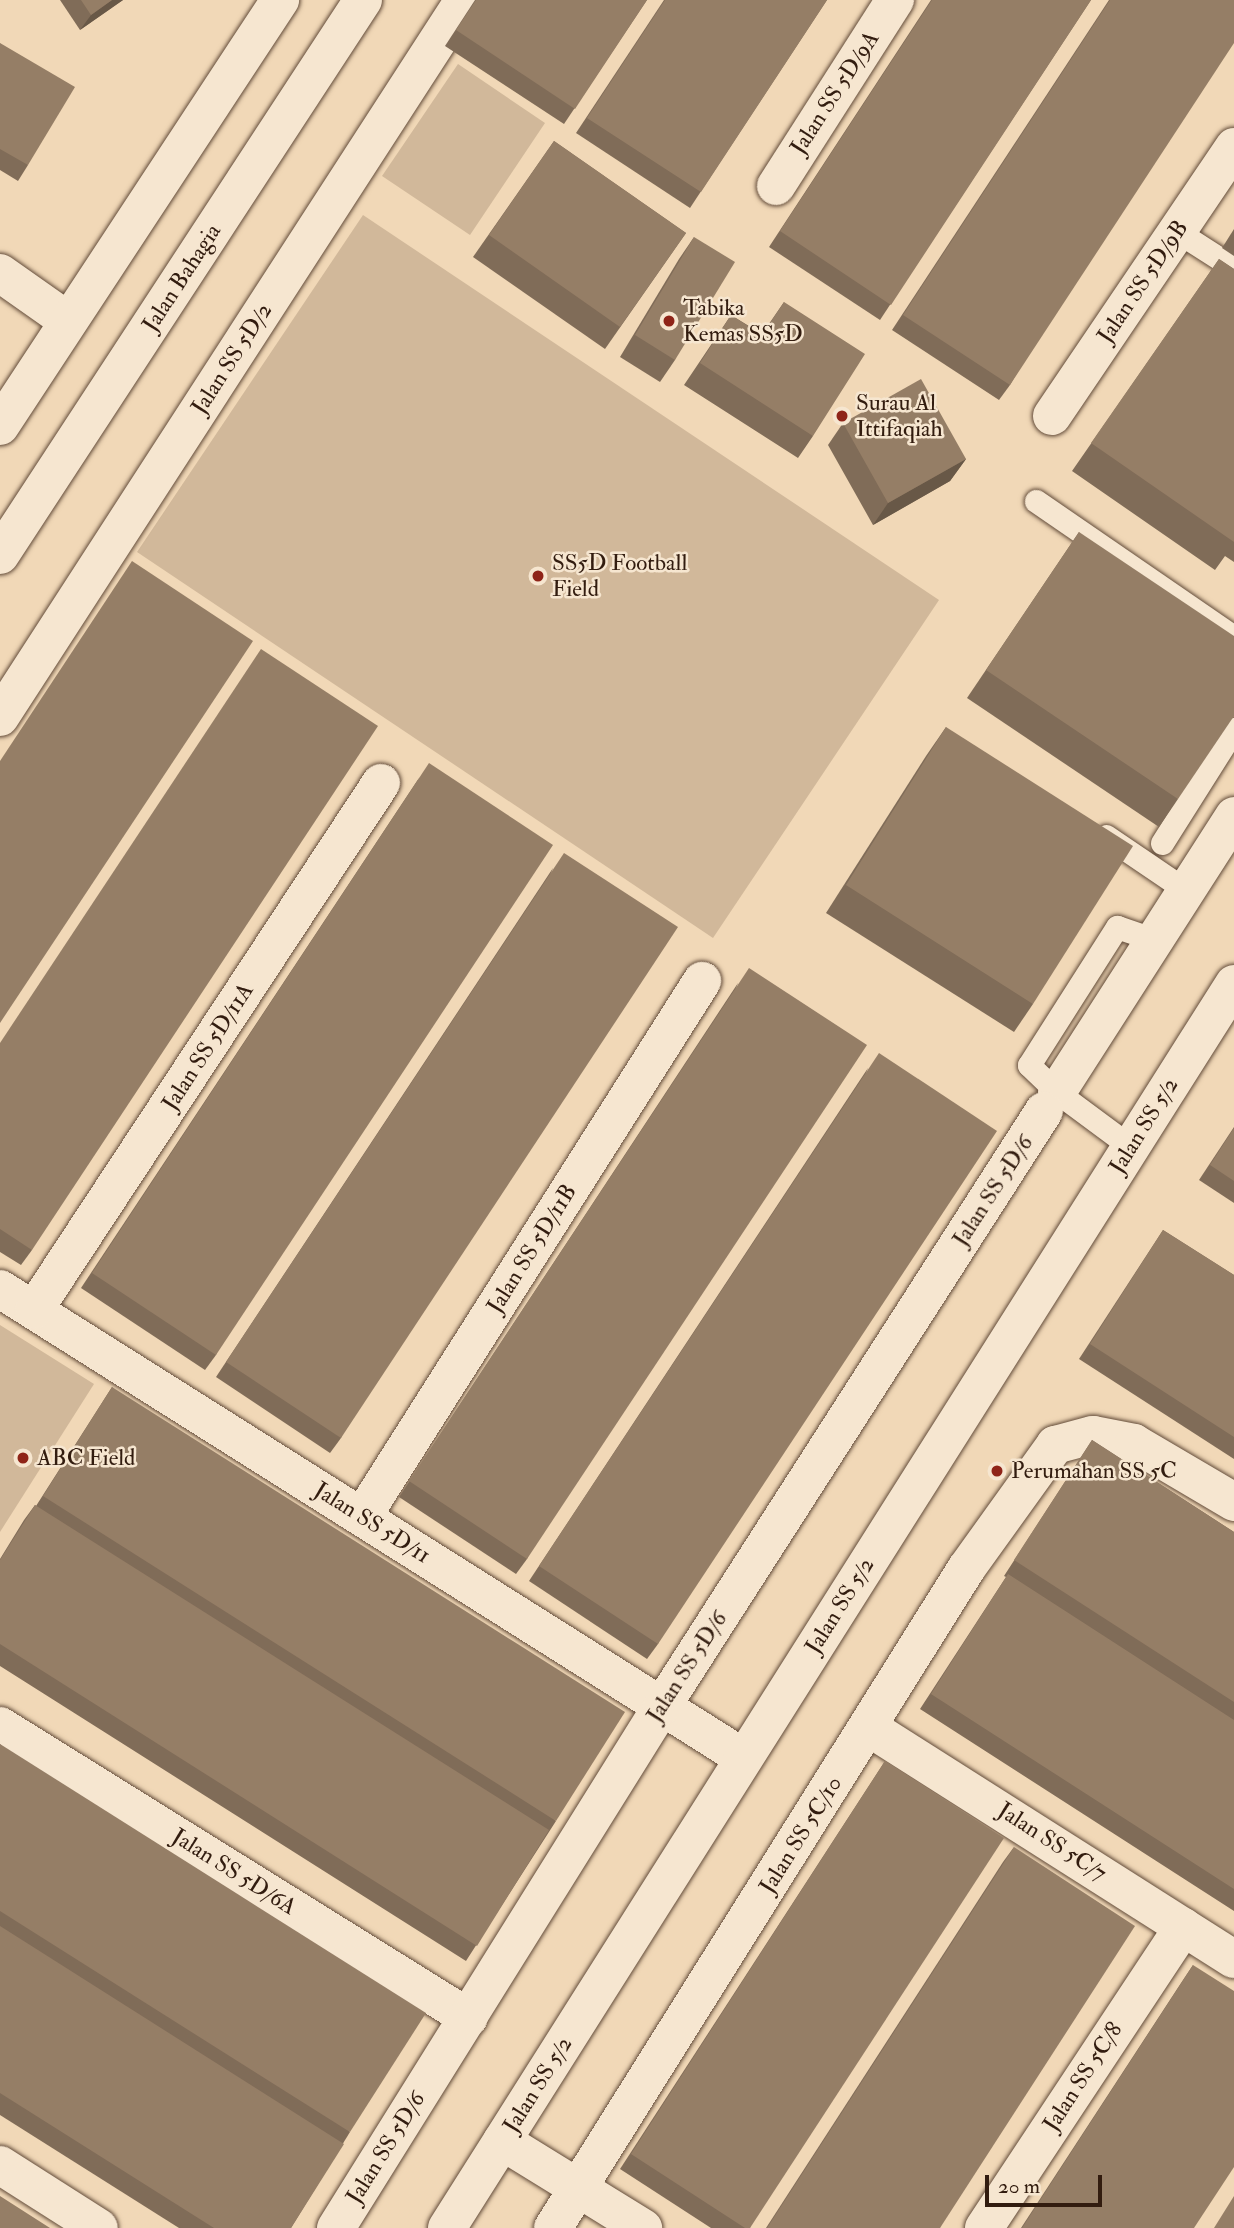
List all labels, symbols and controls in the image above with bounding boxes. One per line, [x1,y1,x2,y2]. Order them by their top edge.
street label: Jalan SS 5D/9A [785,26,885,160]
street label: Jalan SS 5D/9B [1092,215,1194,349]
street label: Jalan Bahagia [137,219,227,337]
place label: Tabika Kemas SS5D [683,294,803,348]
street label: Jalan SS 5D/2 [186,298,278,420]
marker: Tabika Kemas SS5D [661,313,677,329]
place label: Surau Al Ittifaqiah [856,389,943,443]
marker: Surau Al Ittifaqiah [834,408,850,424]
place label: SS5D Football Field [552,549,687,603]
marker: SS5D Football Field [530,568,546,584]
street label: Jalan SS 5D/11A [157,978,259,1116]
street label: Jalan SS 5/2 [1104,1073,1184,1179]
street label: Jalan SS 5D/6 [947,1130,1039,1252]
street label: Jalan SS 5D/11B [481,1179,583,1319]
place label: ABC Field [37,1444,135,1472]
marker: ABC Field [15,1450,31,1466]
place label: Perumahan SS 5C [1011,1457,1177,1485]
marker: Perumahan SS 5C [989,1463,1005,1479]
street label: Jalan SS 5D/11 [309,1476,435,1570]
street label: Jalan SS 5/2 [800,1553,880,1659]
street label: Jalan SS 5D/6 [641,1606,733,1728]
street label: Jalan SS 5C/10 [754,1771,848,1899]
street label: Jalan SS 5C/7 [992,1797,1112,1887]
street label: Jalan SS 5D/6A [167,1823,301,1921]
street label: Jalan SS 5C/8 [1037,2017,1129,2137]
street label: Jalan SS 5/2 [498,2032,578,2138]
street label: Jalan SS 5D/6 [341,2087,431,2209]
scale bar [989,2162,1106,2206]
text: 20 m [998,2173,1040,2200]

